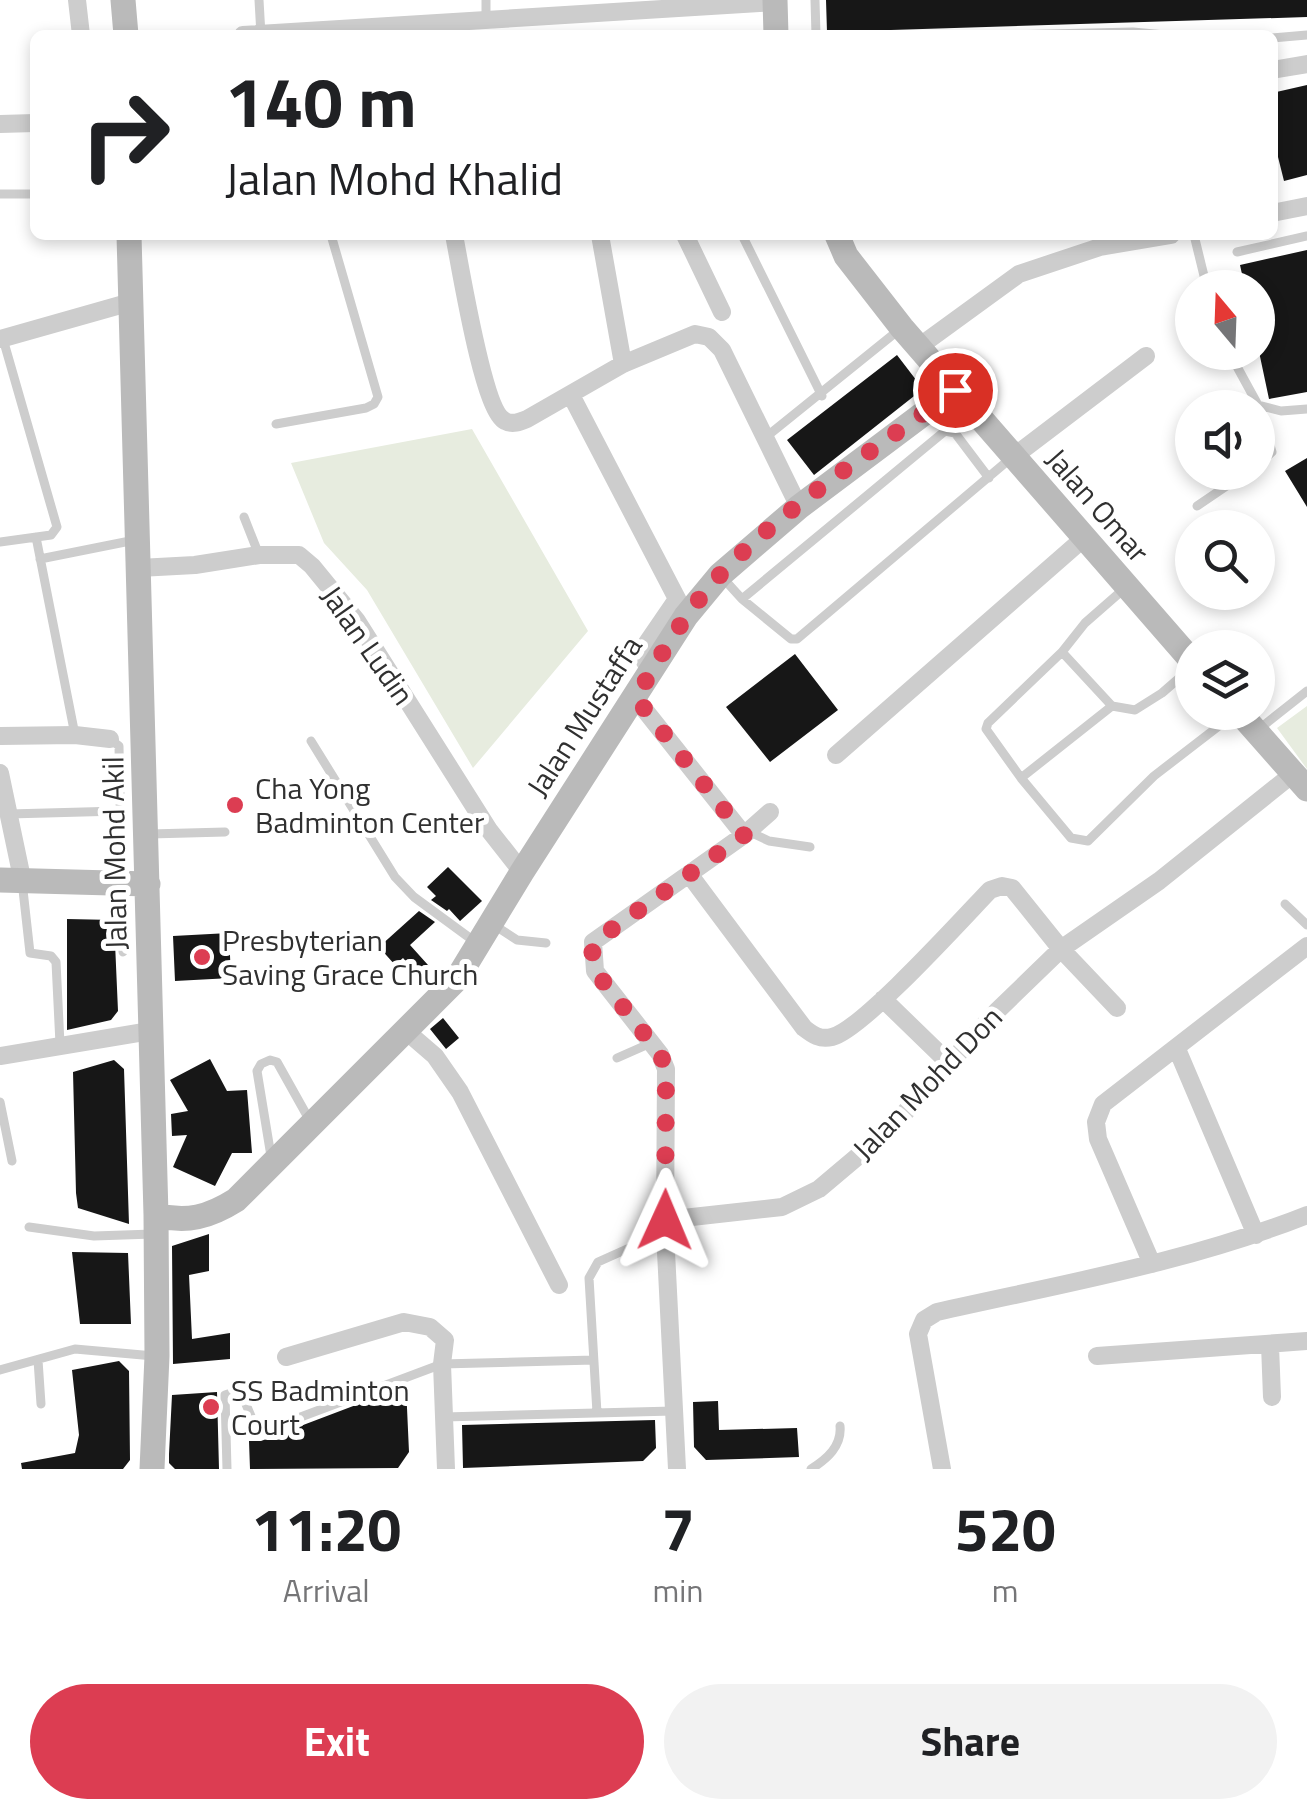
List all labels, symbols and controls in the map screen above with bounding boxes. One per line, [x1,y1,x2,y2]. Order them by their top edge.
text: 140 m [225,48,417,154]
icon: right [60,70,190,200]
text: Jalan Mohd Khalid [225,144,563,212]
north arrow [1175,270,1275,370]
map controls [1175,270,1275,730]
pin [913,348,998,433]
icon: arrive [928,363,983,418]
button: sound [1175,390,1275,490]
street label: Jalan Omar [1035,438,1161,572]
button: search [1175,510,1275,610]
street label: Jalan Ludin [310,576,426,714]
street label: Jalan Mustaffa [515,626,653,806]
button: layers [1175,630,1275,730]
street label: Jalan Mohd Akil [89,756,139,950]
place label: Cha Yong Badminton Center [255,765,484,845]
marker: Cha Yong Badminton Center [224,794,246,816]
place label: Presbyterian Saving Grace Church [222,917,478,997]
marker: Presbyterian Saving Grace Church [191,946,213,968]
street label: Jalan Mohd Don [841,995,1013,1171]
position arrow [613,1168,717,1272]
place label: SS Badminton Court [231,1367,410,1447]
marker: SS Badminton Court [200,1396,222,1418]
text: 11:20 [251,1483,401,1574]
text: 7 [661,1483,695,1574]
text: 520 [955,1483,1056,1574]
text: Arrival [283,1566,370,1614]
text: min [652,1566,703,1614]
text: m [992,1566,1019,1614]
button: Exit [30,1684,644,1799]
button: Share [664,1684,1277,1799]

